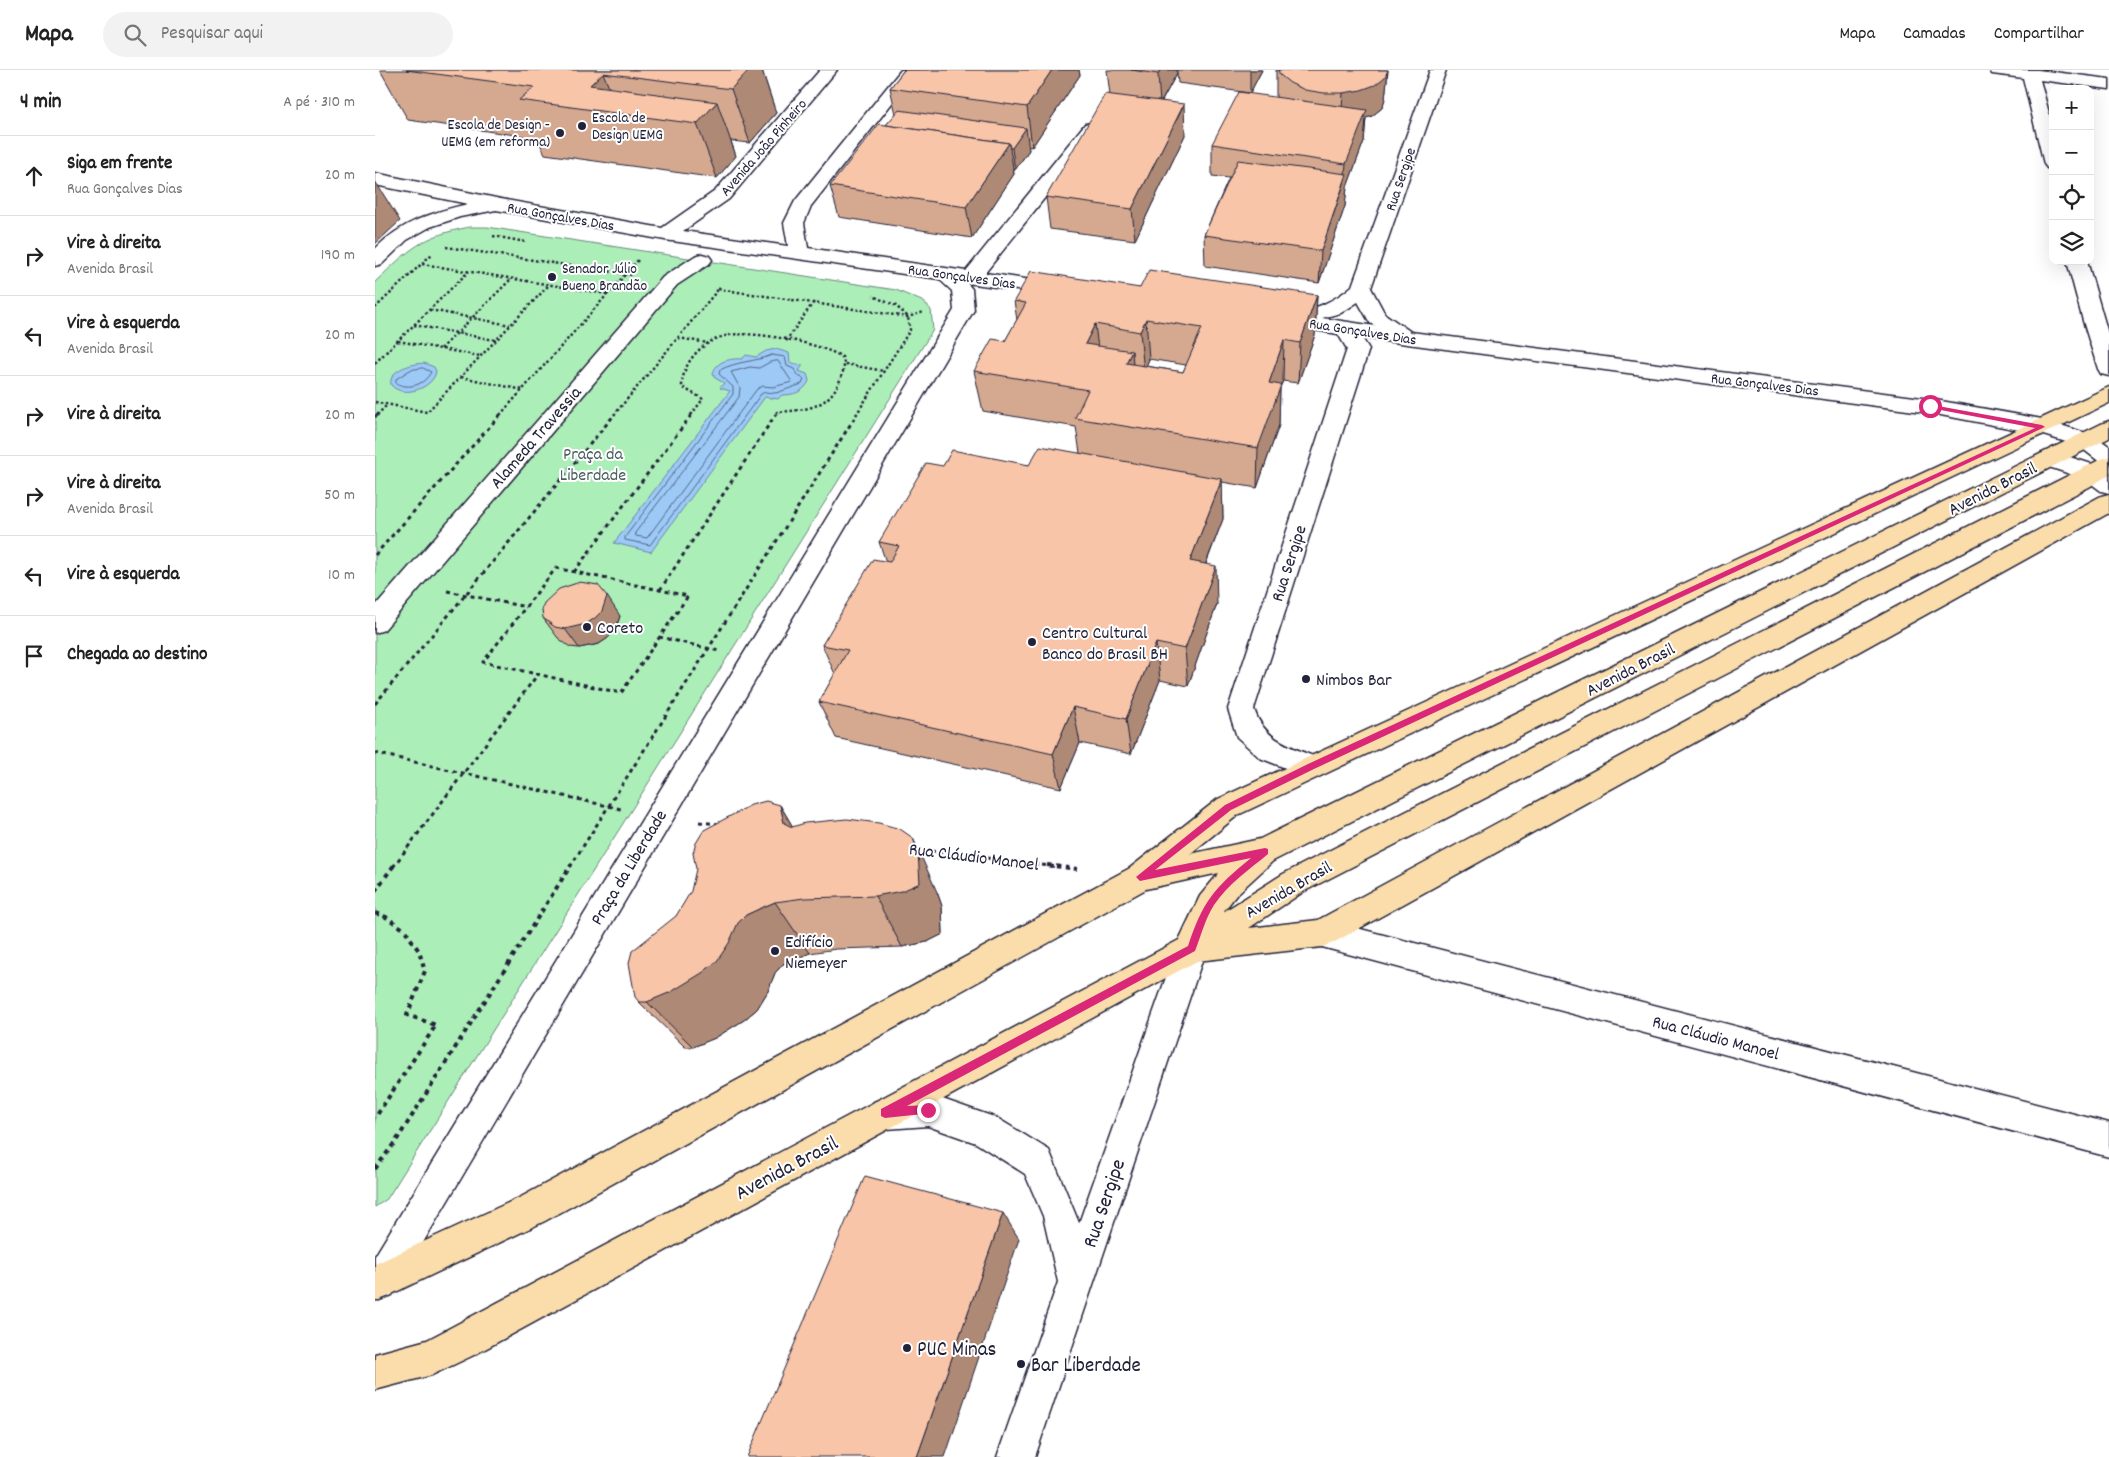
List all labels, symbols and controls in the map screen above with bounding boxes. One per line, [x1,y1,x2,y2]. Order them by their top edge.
search box [103,12,453,57]
text: Mapa [25,18,73,52]
icon: search [121,21,149,49]
text: Pesquisar aqui [161,21,263,48]
text: Mapa [1839,22,1875,47]
text: Camadas [1903,22,1966,47]
text: Compartilhar [1994,22,2084,47]
map controls [2049,85,2094,265]
button: + [2049,85,2094,130]
text: 4 min [20,88,62,118]
text: A pé · 310 m [283,91,355,114]
street label: Avenida João Pinheiro [716,94,813,202]
place label: Escola de Design UEMG [592,108,663,147]
place label: Escola de Design - UEMG (em reforma) [441,115,550,154]
marker: Escola de Design UEMG [576,120,588,132]
marker: Escola de Design - UEMG (em reforma) [554,127,566,139]
button: − [2049,130,2094,175]
street label: Rua Sergipe [1381,145,1423,214]
text: Siga em frente [67,151,172,178]
icon: ahead [20,162,48,190]
text: 20 m [325,164,355,187]
button: locate [2049,175,2094,220]
text: Rua Gonçalves Dias [67,178,183,201]
street label: Rua Gonçalves Dias [505,198,616,238]
button: layers [2049,220,2094,265]
text: Vire à direita [67,231,160,258]
icon: right [20,242,48,270]
text: 190 m [321,244,355,267]
text: Avenida Brasil [67,258,153,281]
place label: Senador Júlio Bueno Brandão [562,259,647,298]
street label: Rua Gonçalves Dias [906,260,1017,296]
marker: Senador Júlio Bueno Brandão [546,271,558,283]
text: Vire à esquerda [67,311,179,338]
street label: Rua Gonçalves Dias [1307,314,1418,352]
icon: left [20,322,48,350]
text: 20 m [325,324,355,347]
text: Avenida Brasil [67,338,153,361]
street label: Rua Gonçalves Dias [1710,368,1820,404]
street label: Alameda Travessia [485,382,589,495]
route start [1919,395,1942,418]
icon: right [20,402,48,430]
text: Vire à direita [67,402,160,429]
text: 20 m [325,404,355,427]
park label: Praça da Liberdade [560,443,626,489]
street label: Avenida Brasil [1944,457,2043,523]
text: Vire à direita [67,471,160,498]
icon: right [20,482,48,510]
text: 50 m [324,484,355,507]
text: Avenida Brasil [67,498,153,521]
street label: Rua Sergipe [1266,522,1314,605]
icon: left [20,562,48,590]
text: Vire à esquerda [67,562,179,589]
text: 10 m [328,564,355,587]
place label: Coreto [597,617,643,642]
marker: Coreto [581,621,593,633]
place label: Centro Cultural Banco do Brasil BH [1042,622,1168,668]
marker: Centro Cultural Banco do Brasil BH [1026,636,1038,648]
street label: Avenida Brasil [1582,638,1681,704]
icon: arrive [20,642,48,670]
text: Chegada ao destino [67,642,208,669]
place label: Nimbos Bar [1316,669,1392,694]
marker: Nimbos Bar [1300,673,1312,685]
street label: Praça da Liberdade [586,806,674,931]
street label: Rua Cláudio Manoel [907,838,1041,879]
street label: Avenida Brasil [1241,856,1338,926]
place label: Edifício Niemeyer [785,931,848,977]
marker: Edifício Niemeyer [769,945,781,957]
street label: Rua Cláudio Manoel [1649,1010,1782,1069]
route end [917,1099,940,1122]
street label: Avenida Brasil [731,1130,844,1209]
street label: Rua Sergipe [1077,1156,1135,1252]
place label: PUC Minas [917,1336,996,1366]
marker: PUC Minas [901,1342,913,1354]
place label: Bar Liberdade [1031,1352,1141,1382]
marker: Bar Liberdade [1015,1358,1027,1370]

